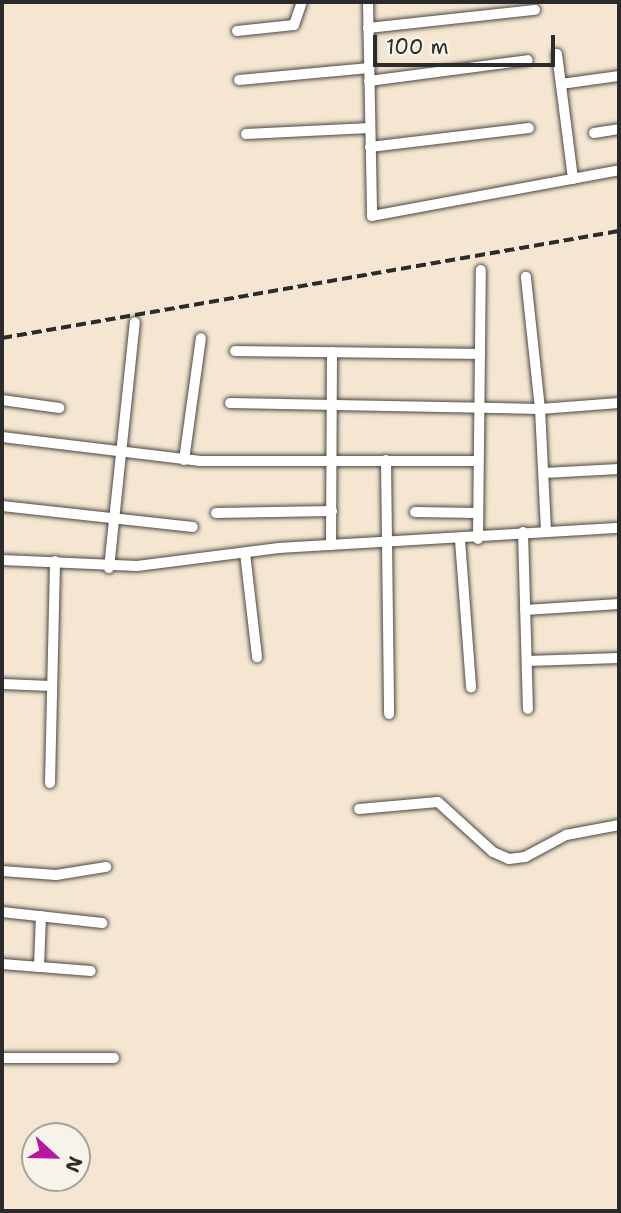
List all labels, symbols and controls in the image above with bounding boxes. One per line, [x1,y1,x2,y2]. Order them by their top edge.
scale bar [376,21,558,65]
text: 100 m [386,33,449,61]
north arrow [21,1122,91,1192]
text: N [60,1153,88,1176]

